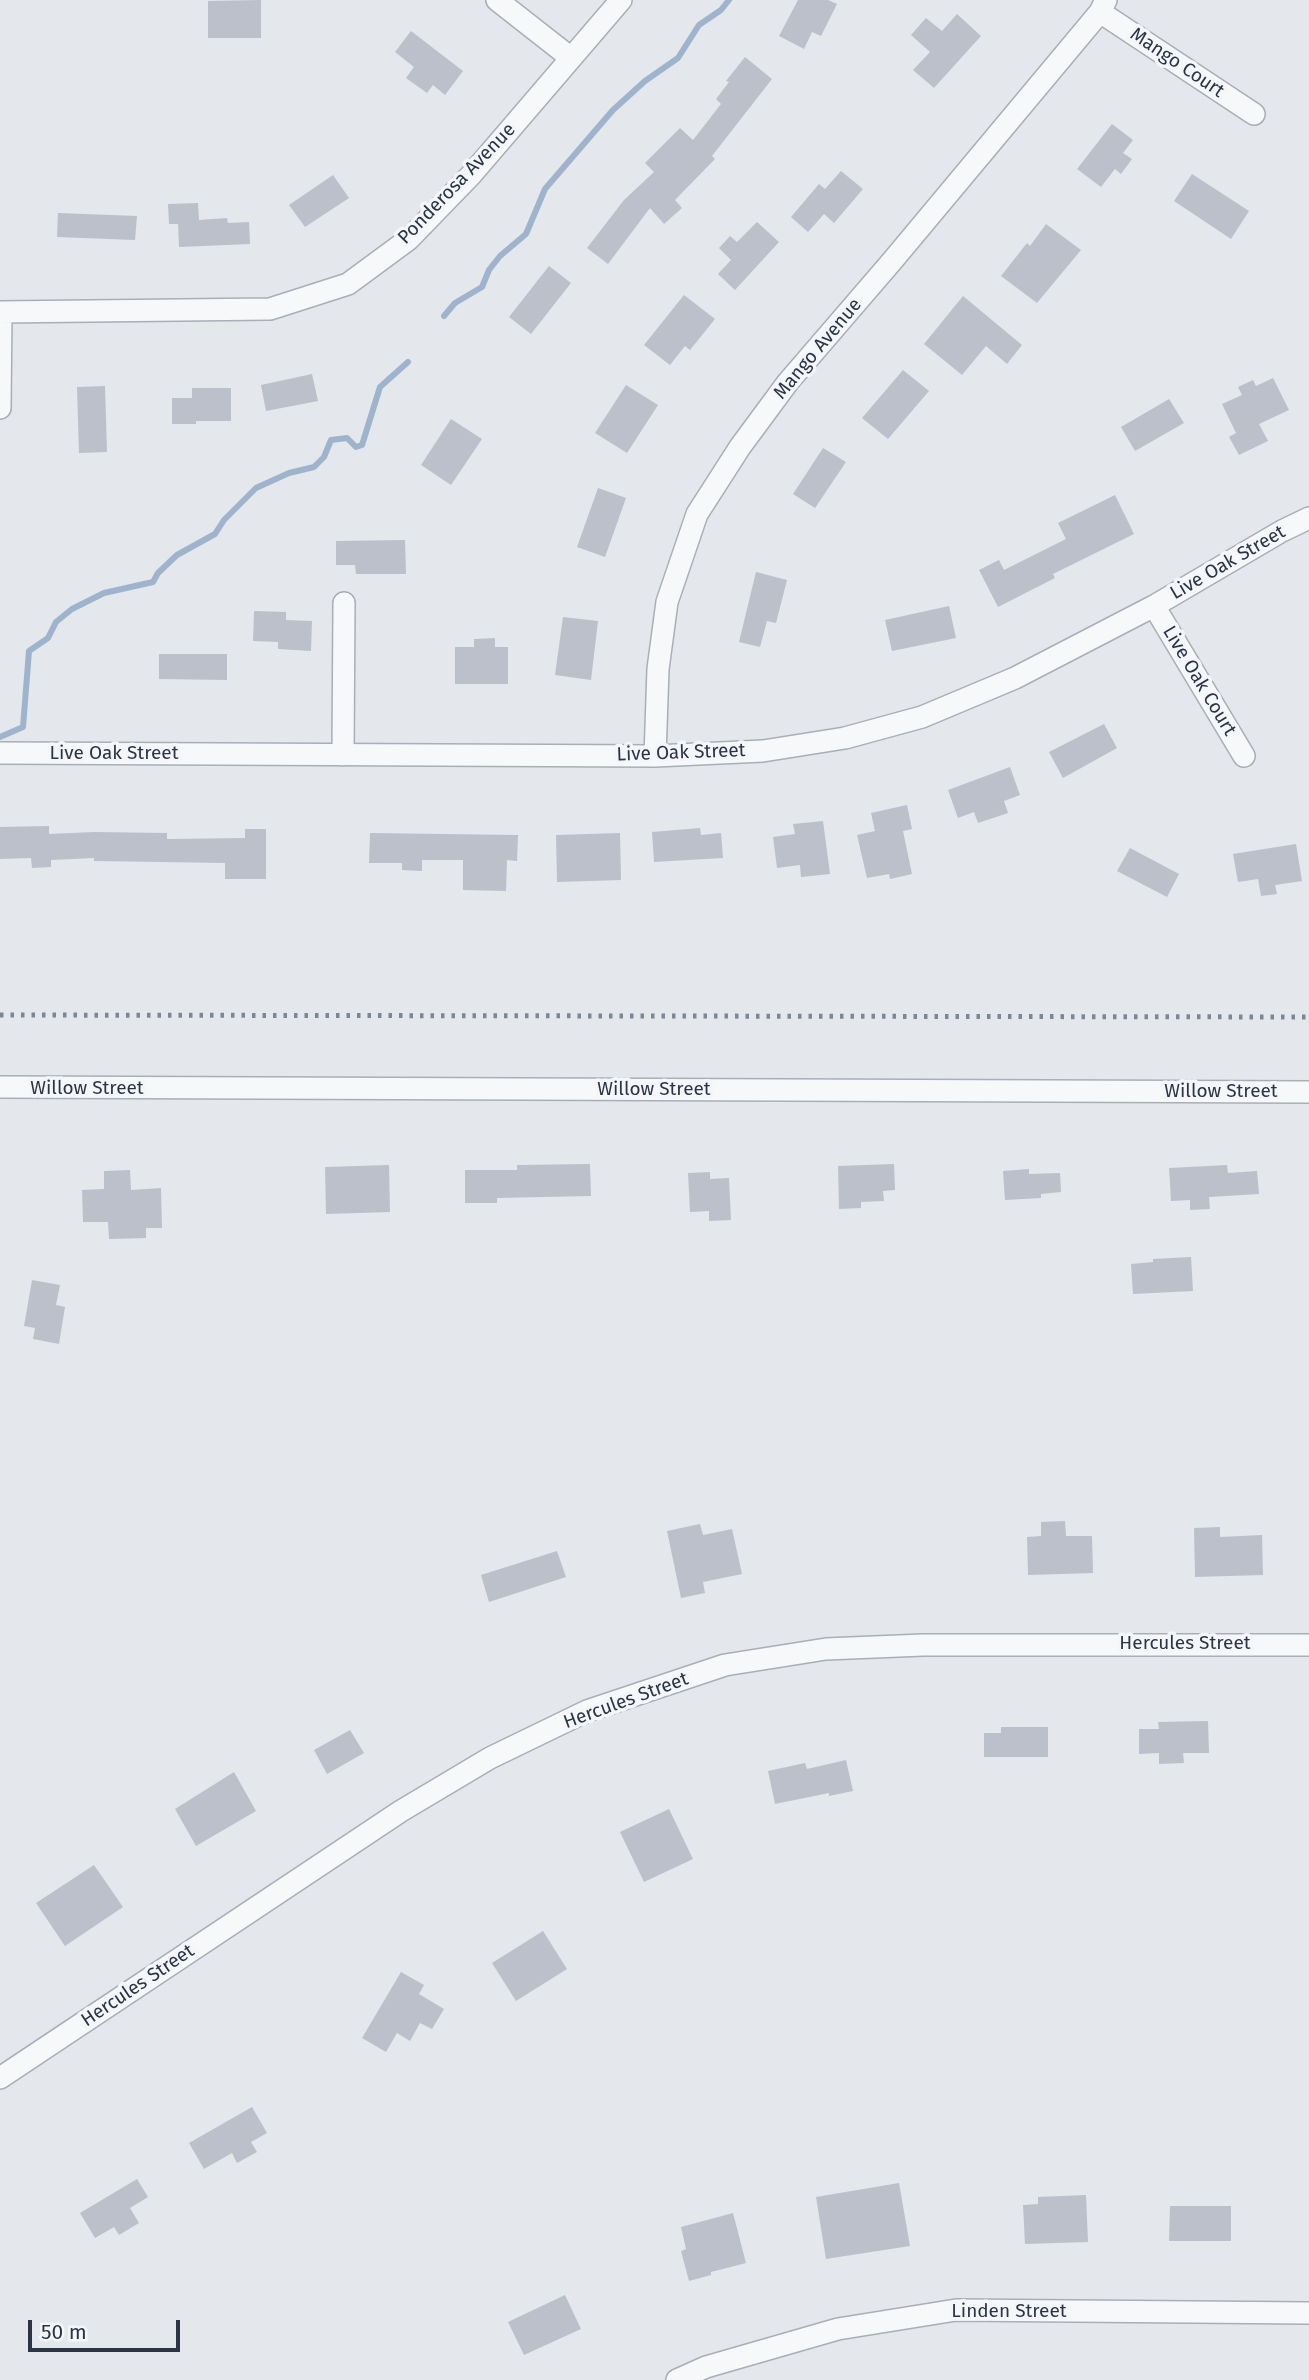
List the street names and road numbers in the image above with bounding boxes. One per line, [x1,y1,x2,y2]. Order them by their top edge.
street label: Mango Court [1126,23,1228,103]
street label: Ponderosa Avenue [393,119,521,249]
street label: Mango Avenue [769,294,867,404]
street label: Live Oak Street [1166,521,1290,605]
street label: Live Oak Court [1157,622,1241,740]
street label: Live Oak Street [616,739,746,767]
street label: Live Oak Street [49,743,179,765]
street label: Willow Street [30,1078,144,1100]
street label: Willow Street [597,1079,711,1101]
street label: Willow Street [1164,1081,1278,1103]
street label: Hercules Street [1119,1633,1251,1655]
street label: Hercules Street [560,1668,692,1734]
street label: Hercules Street [77,1940,199,2032]
street label: Linden Street [951,2301,1067,2323]

